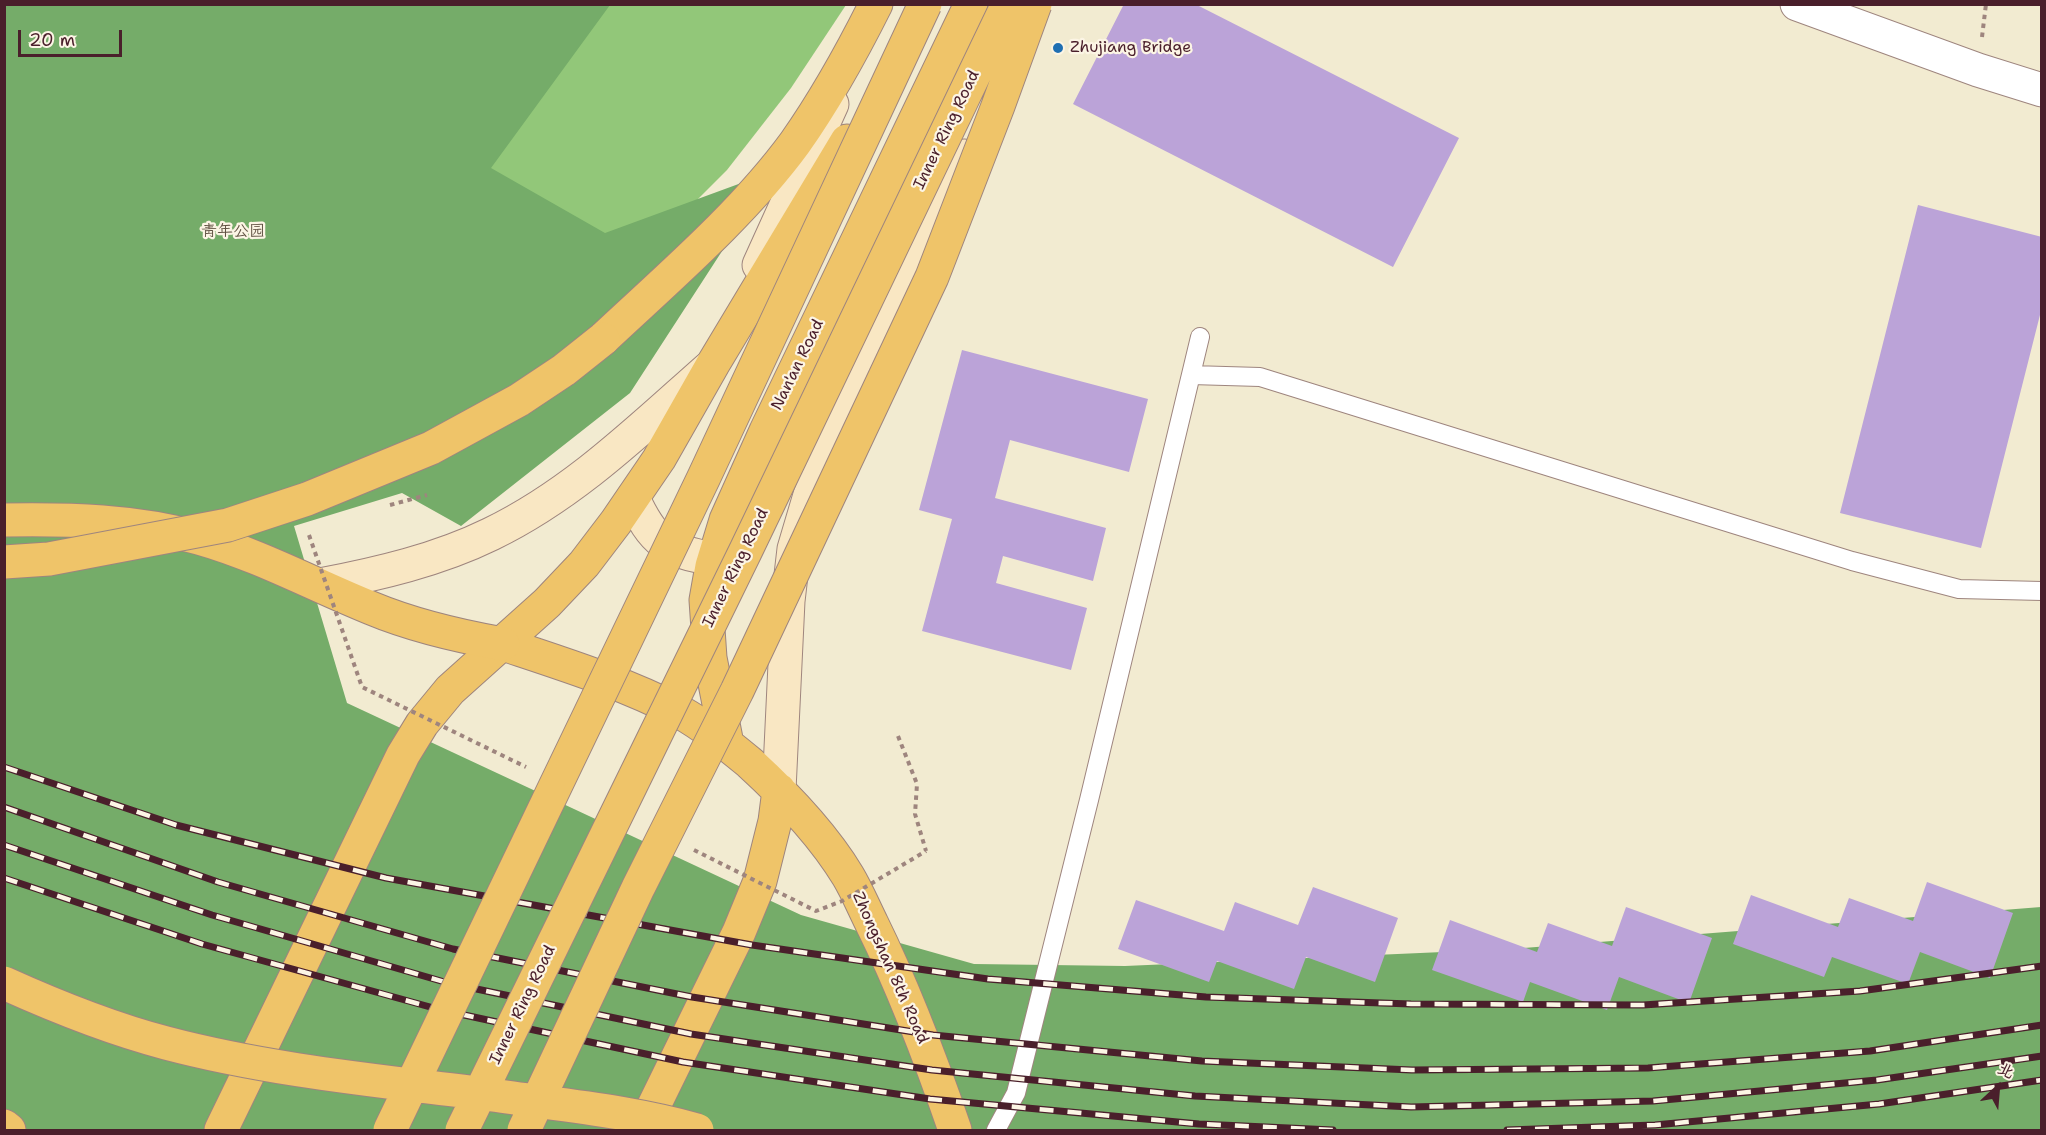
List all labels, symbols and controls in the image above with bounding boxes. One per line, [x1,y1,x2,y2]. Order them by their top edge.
scale bar [21,18,124,56]
text: 20 m [29,28,75,52]
place label: Zhujiang Bridge [1070,38,1191,58]
marker: Zhujiang Bridge [1051,41,1065,55]
street label: Inner Ring Road [910,67,984,193]
park label: 青年公园 [201,222,265,242]
street label: Nan'an Road [768,316,828,414]
street label: Inner Ring Road [699,505,773,631]
street label: Zhongshan 8th Road [848,889,932,1047]
street label: Inner Ring Road [486,942,560,1068]
north arrow [1968,1057,2028,1117]
text: 北 [1994,1057,2018,1083]

